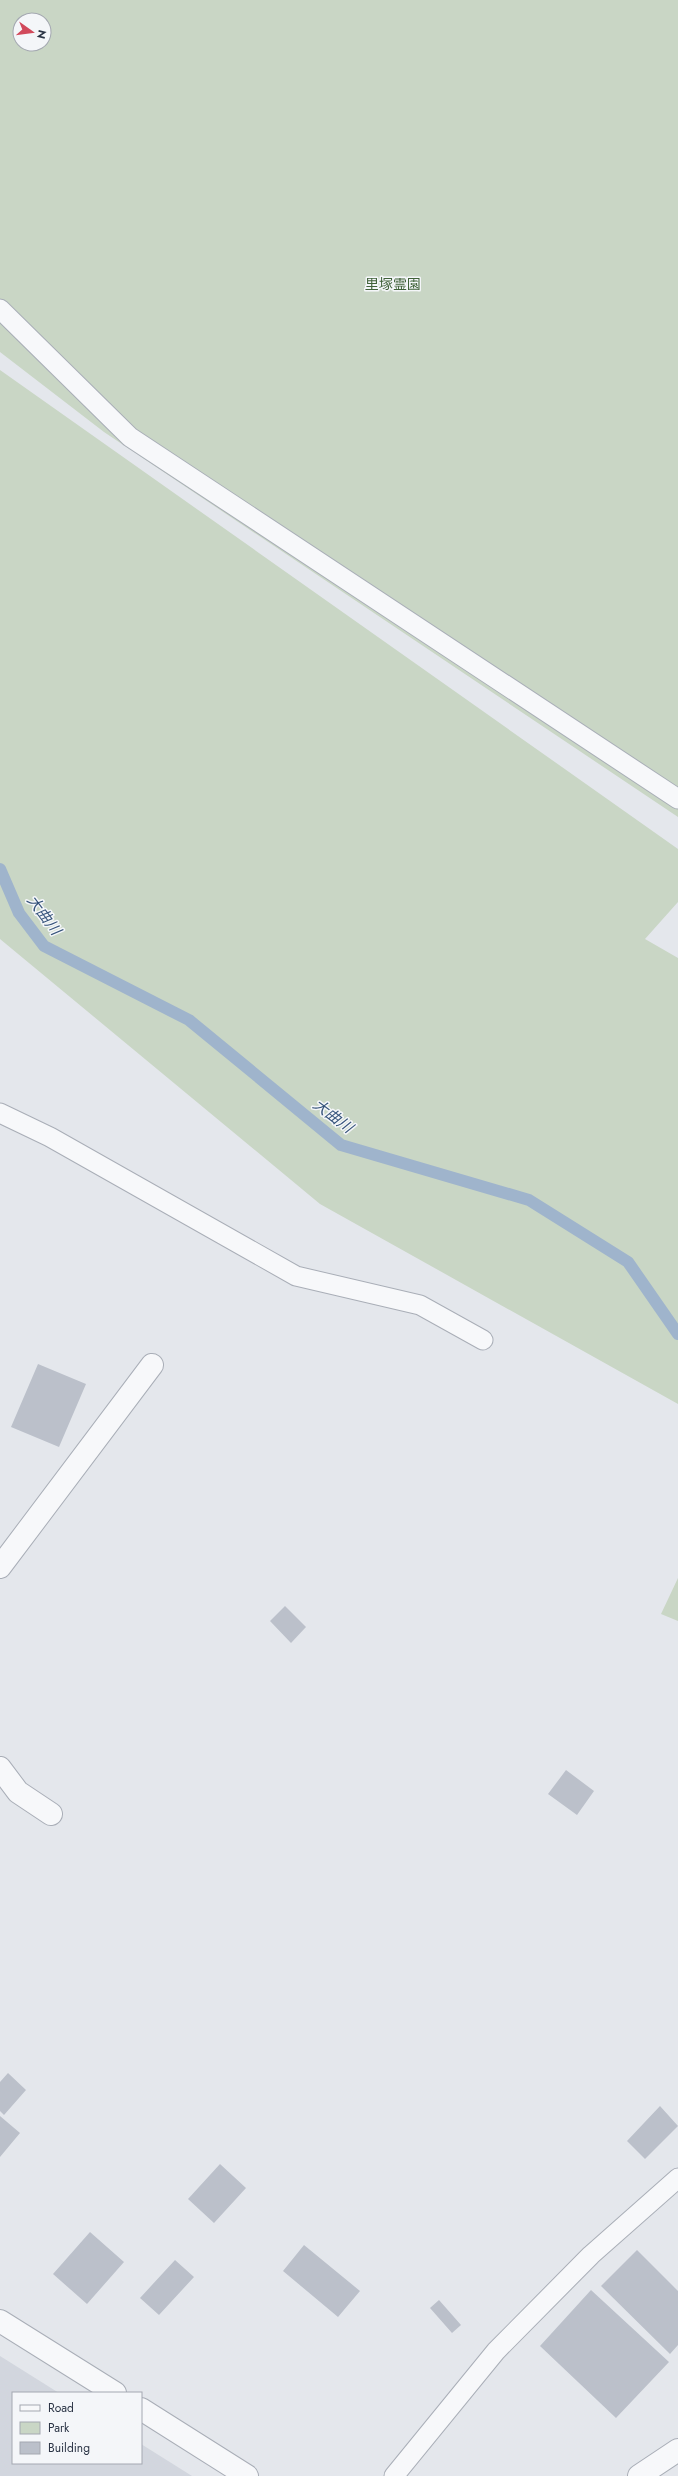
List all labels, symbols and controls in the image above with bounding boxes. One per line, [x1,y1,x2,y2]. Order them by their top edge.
north arrow [12,12,52,52]
text: N [33,28,51,41]
park label: 里塚霊園 [365,274,421,294]
water label: 大曲川 [22,890,68,941]
water label: 大曲川 [308,1094,359,1140]
legend [12,2392,142,2464]
text: Road [48,2399,74,2417]
text: Park [48,2419,70,2437]
text: Building [48,2439,90,2457]

